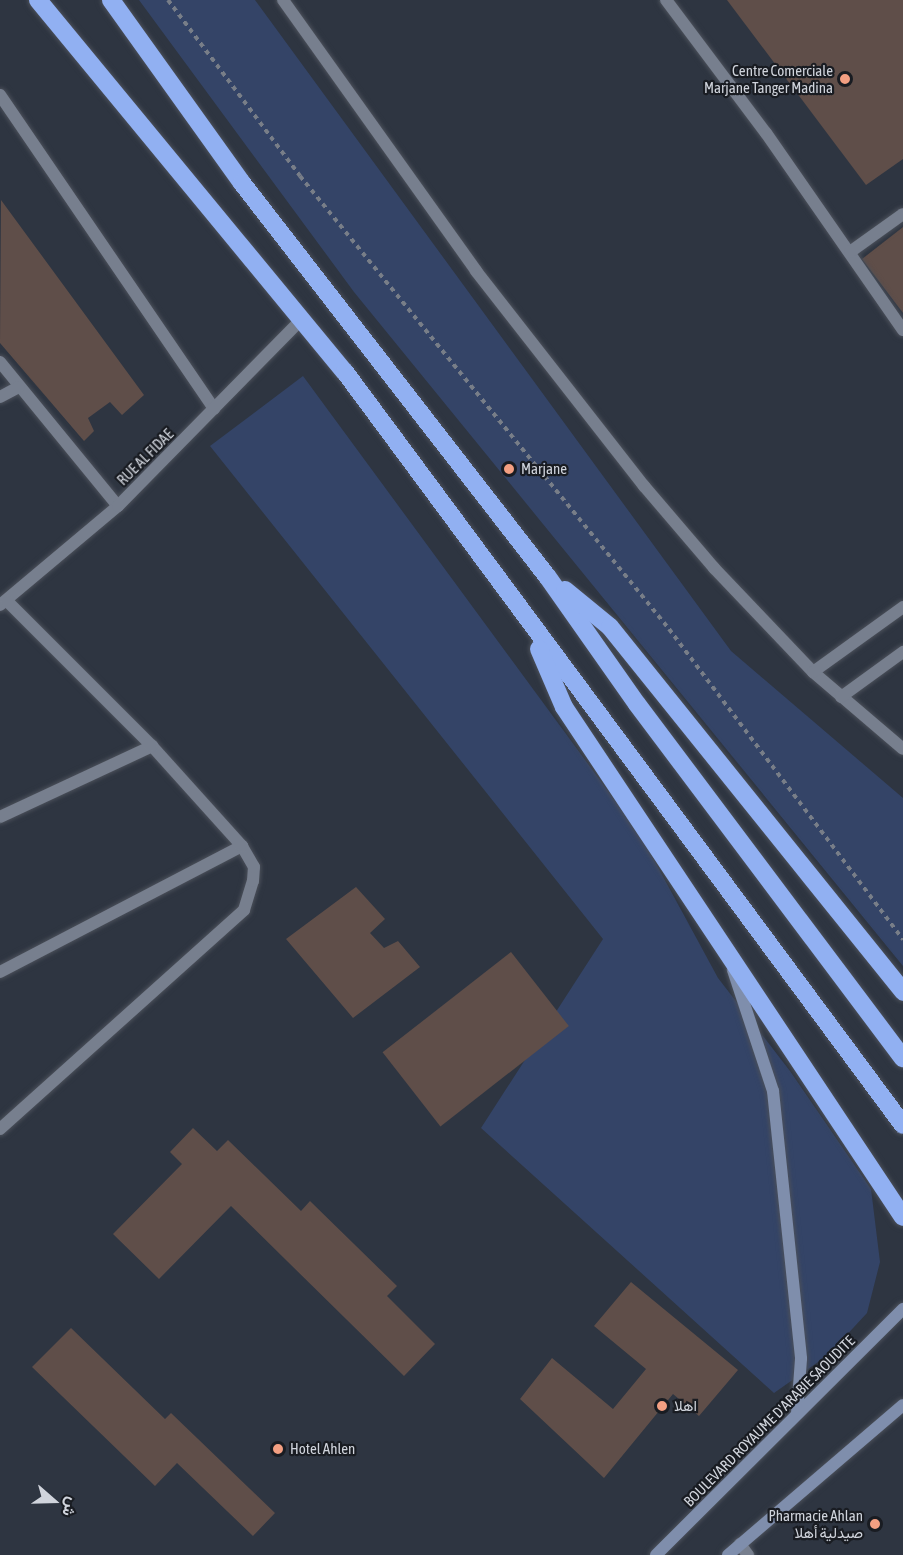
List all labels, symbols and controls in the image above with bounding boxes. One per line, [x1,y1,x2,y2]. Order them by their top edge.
place label: Centre Comerciale Marjane Tanger Madina [704,61,833,96]
marker: Centre Comerciale Marjane Tanger Madina [838,72,852,86]
street label: RUE AL FIDAE [113,425,177,489]
place label: Marjane [521,460,567,478]
marker: Marjane [502,462,516,476]
street label: BOULEVARD ROYAUME D'ARABIE SAOUDITE [680,1332,858,1510]
place label: اهلا [674,1397,697,1415]
marker: اهلا [655,1399,669,1413]
place label: Hotel Ahlen [290,1440,355,1458]
marker: Hotel Ahlen [271,1442,285,1456]
north arrow [24,1471,84,1531]
text: ش [59,1495,83,1519]
place label: Pharmacie Ahlan صيدلية أهلا [768,1506,863,1541]
marker: Pharmacie Ahlan صيدلية أهلا [868,1517,882,1531]

